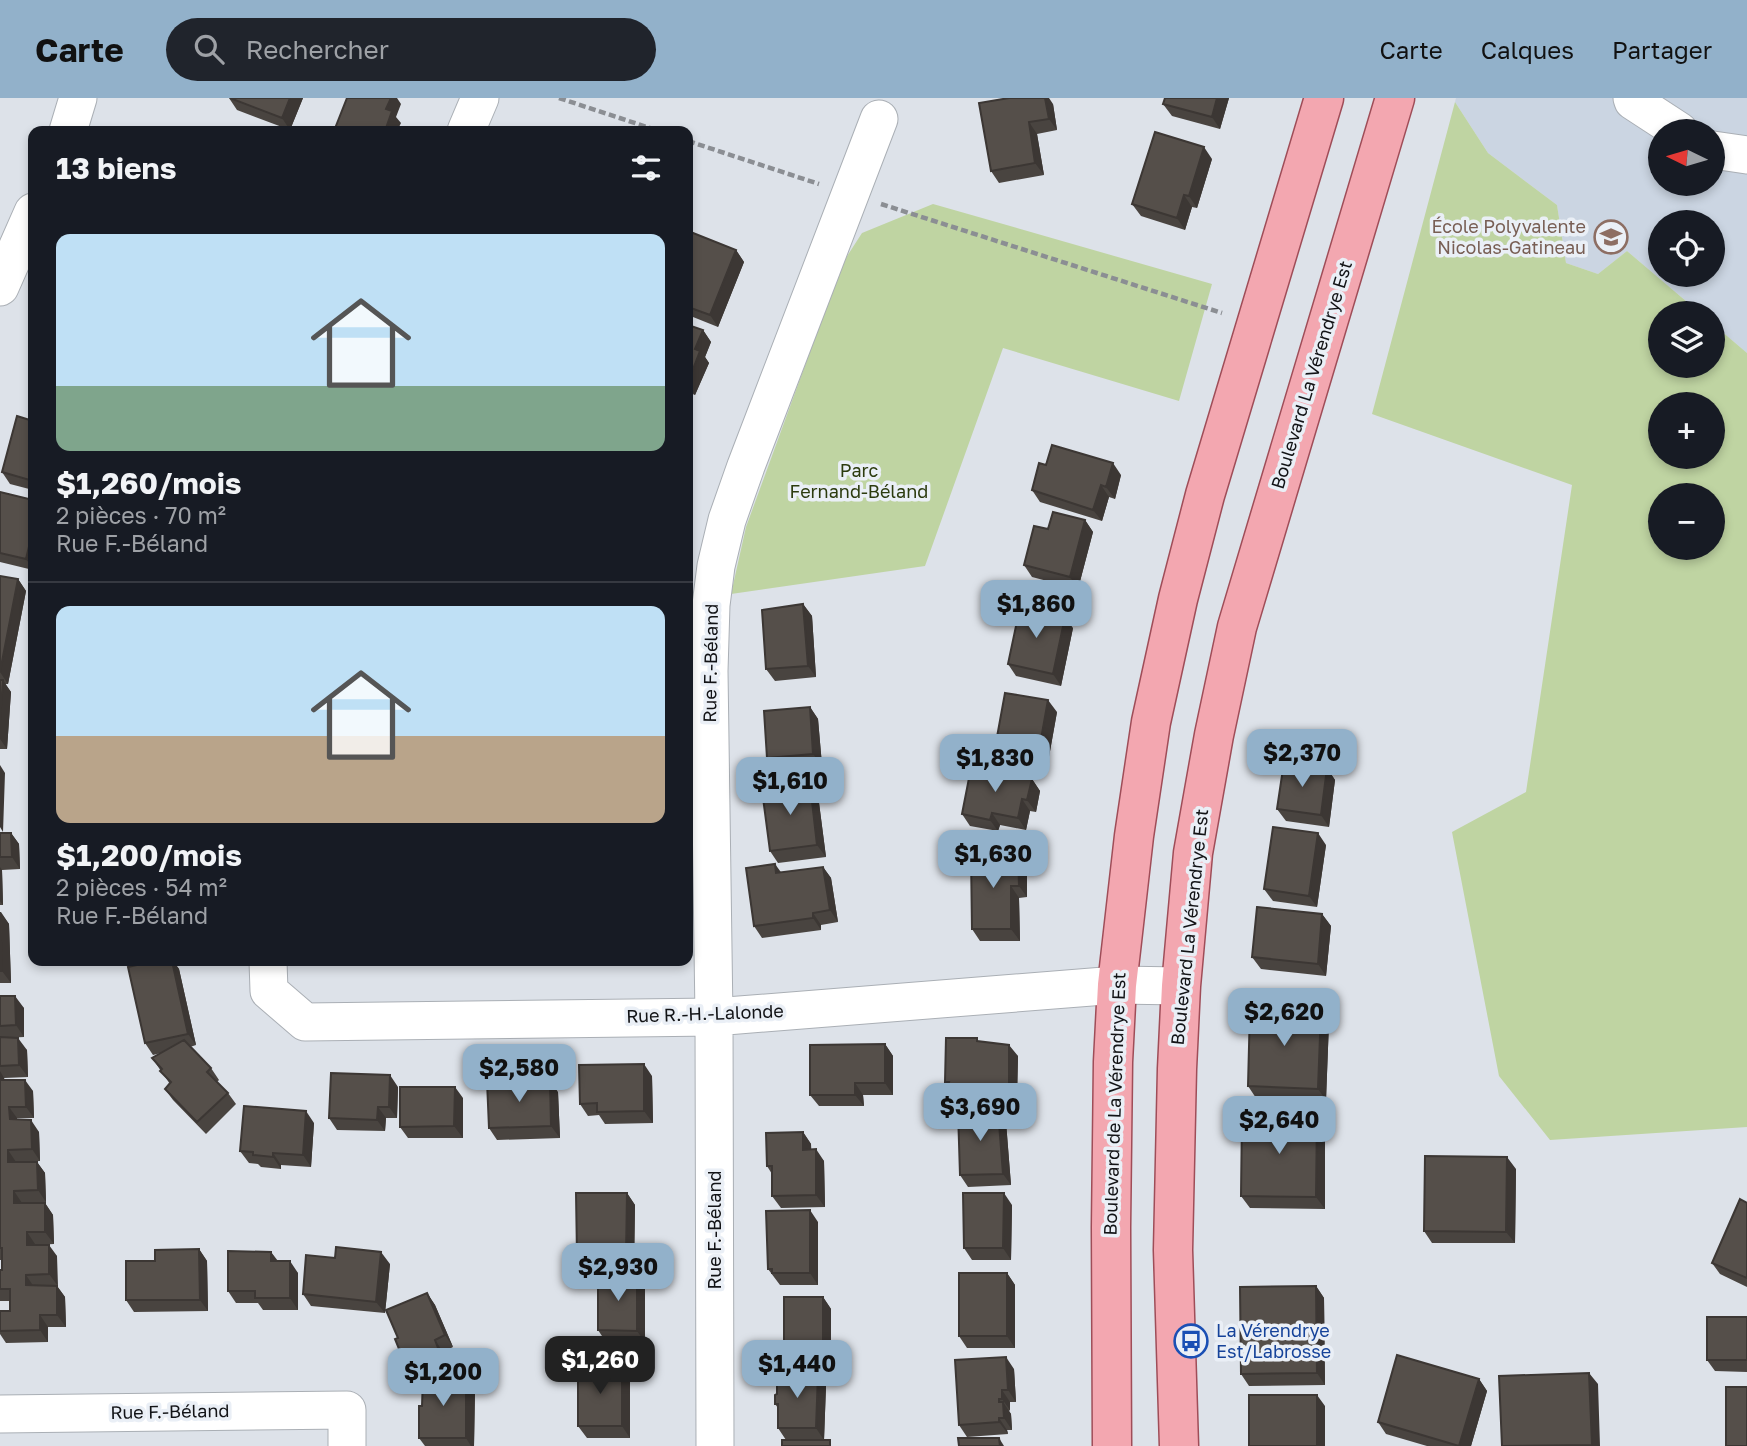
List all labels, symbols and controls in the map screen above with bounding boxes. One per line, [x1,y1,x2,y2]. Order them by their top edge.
search box [166,18,656,81]
text: Carte [35,30,124,69]
icon: search [190,30,228,68]
text: Rechercher [246,34,389,65]
text: Carte [1379,35,1443,64]
text: Calques [1481,35,1574,64]
text: Partager [1612,35,1712,64]
north arrow [1648,119,1726,196]
map controls [1648,119,1725,560]
icon: filters [627,149,665,187]
text: 13 biens [56,150,177,186]
button: locate [1648,210,1725,287]
place label: École Polyvalente Nicolas-Gatineau [1431,215,1586,258]
school or university icon: École Polyvalente Nicolas-Gatineau [1592,218,1630,256]
street label: Boulevard La Vérendrye Est [1266,258,1356,491]
icon: home [298,280,424,406]
button: layers [1648,301,1725,378]
button: + [1648,392,1725,469]
park label: Parc Fernand-Béland [790,459,928,502]
text: $1,260/mois [56,465,242,501]
button: − [1648,483,1725,560]
text: 2 pièces · 70 m² [56,501,226,529]
text: Rue F.-Béland [56,529,208,557]
pin: $1,860 [979,580,1093,640]
text: $1,860 [997,589,1075,617]
street label: Rue F.-Béland [698,603,722,723]
icon: home [298,652,424,778]
pin: $2,370 [1245,730,1359,789]
pin: $1,830 [938,734,1052,794]
text: $2,370 [1263,738,1341,766]
text: $1,830 [956,743,1034,771]
pin: $1,610 [733,758,847,817]
text: $1,610 [752,766,828,794]
street label: Boulevard La Vérendrye Est [1166,808,1212,1046]
pin: $1,630 [936,830,1050,890]
text: $1,200/mois [56,837,242,873]
text: $1,630 [954,839,1032,867]
text: 2 pièces · 54 m² [56,873,227,901]
text: Rue F.-Béland [56,901,208,929]
street label: Boulevard de La Vérendrye Est [1098,972,1130,1236]
pin: $2,620 [1227,988,1341,1048]
text: $2,620 [1244,997,1324,1025]
street label: Rue R.-H.-Lalonde [626,999,784,1027]
pin: $2,580 [462,1044,576,1104]
text: $2,580 [479,1053,559,1081]
pin: $3,690 [923,1084,1037,1143]
text: $3,690 [940,1092,1020,1120]
pin: $2,640 [1222,1096,1336,1156]
text: $2,640 [1239,1105,1319,1133]
street label: Rue F.-Béland [703,1170,725,1290]
pin: $2,930 [561,1244,675,1303]
text: $2,930 [578,1252,658,1280]
place label: La Vérendrye Est/Labrosse [1216,1319,1331,1362]
bus stop icon: La Vérendrye Est/Labrosse [1172,1322,1210,1360]
pin: $1,260 [543,1336,657,1396]
pin: $1,440 [740,1340,854,1400]
text: $1,260 [561,1345,639,1373]
pin: $1,200 [386,1348,500,1408]
text: $1,440 [758,1349,836,1377]
text: $1,200 [404,1357,482,1385]
street label: Rue F.-Béland [110,1399,230,1423]

